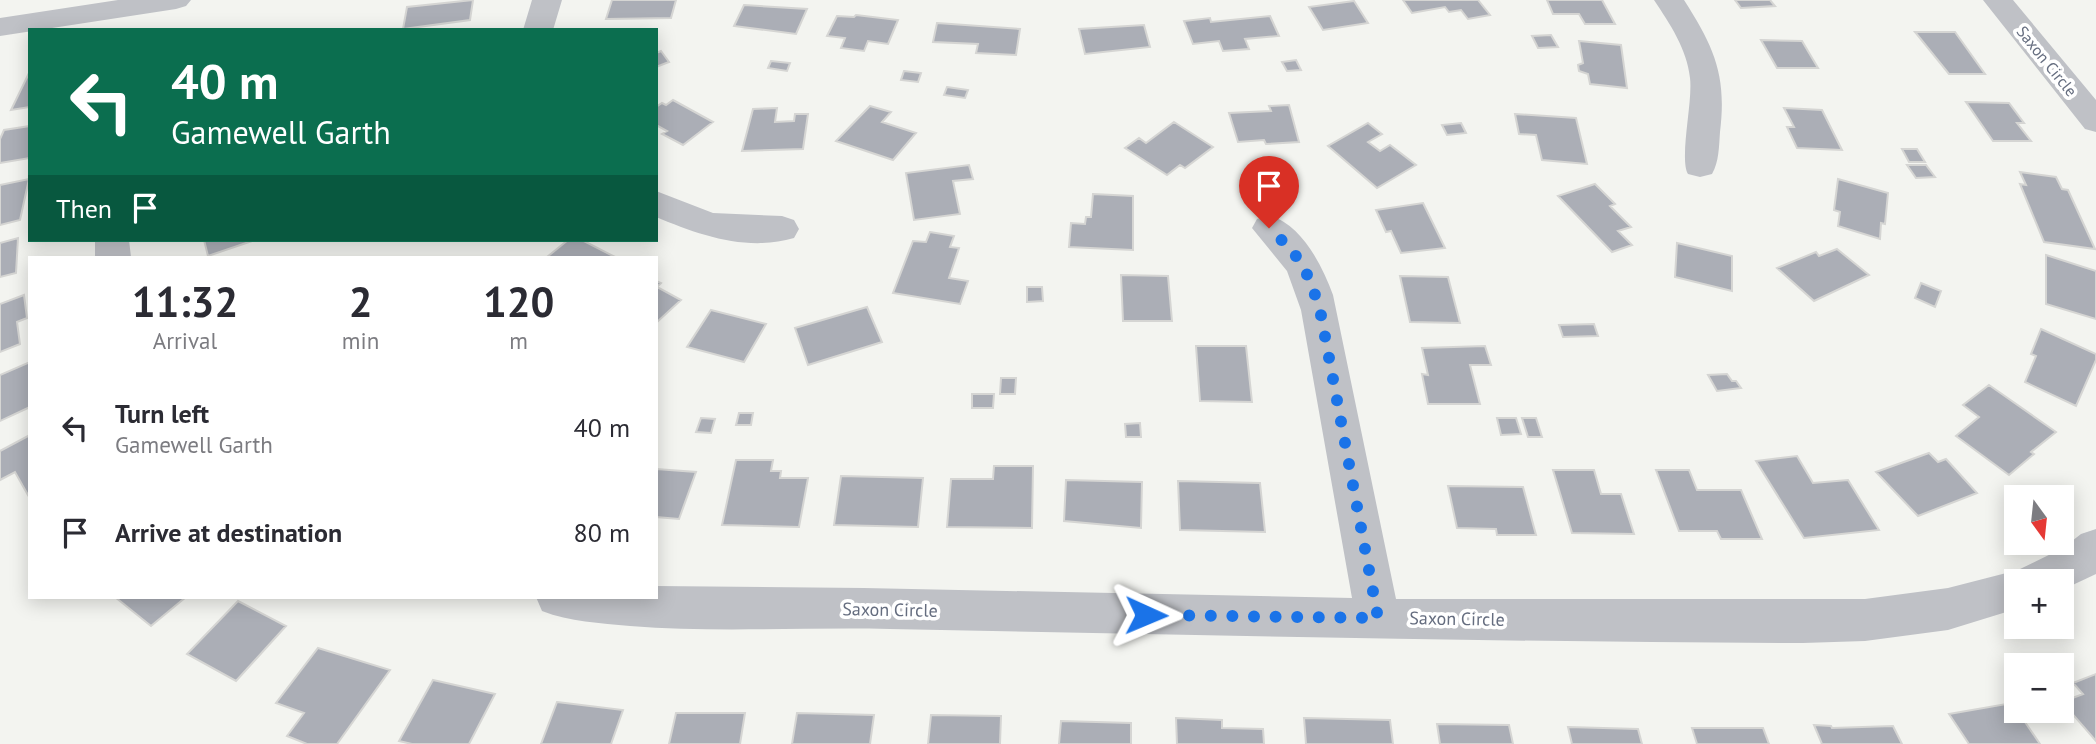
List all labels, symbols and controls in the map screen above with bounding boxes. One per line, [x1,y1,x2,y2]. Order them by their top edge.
street label: Saxon Circle [2013,22,2081,100]
text: 40 m [171,49,278,113]
icon: left [56,56,147,147]
text: Gamewell Garth [171,111,391,153]
pin [1239,156,1299,228]
icon: arrive [1250,167,1288,205]
icon: arrive [126,189,164,227]
text: Then [56,192,112,225]
text: 11:32 [132,274,238,329]
text: 2 [349,274,372,329]
text: 120 [483,274,554,329]
text: Arrival [153,326,217,355]
text: min [342,326,379,355]
text: m [509,326,528,355]
text: Turn left [115,397,209,430]
icon: left [56,409,94,447]
text: 40 m [574,411,630,444]
text: Gamewell Garth [115,430,273,459]
north arrow [2004,485,2074,555]
map controls [2004,485,2074,723]
icon: arrive [56,514,94,552]
text: Arrive at destination [115,516,342,549]
text: 80 m [574,516,630,549]
button: + [2004,569,2074,639]
position arrow [1109,578,1183,652]
street label: Saxon Circle [842,597,938,622]
street label: Saxon Circle [1409,606,1505,631]
button: − [2004,653,2074,723]

